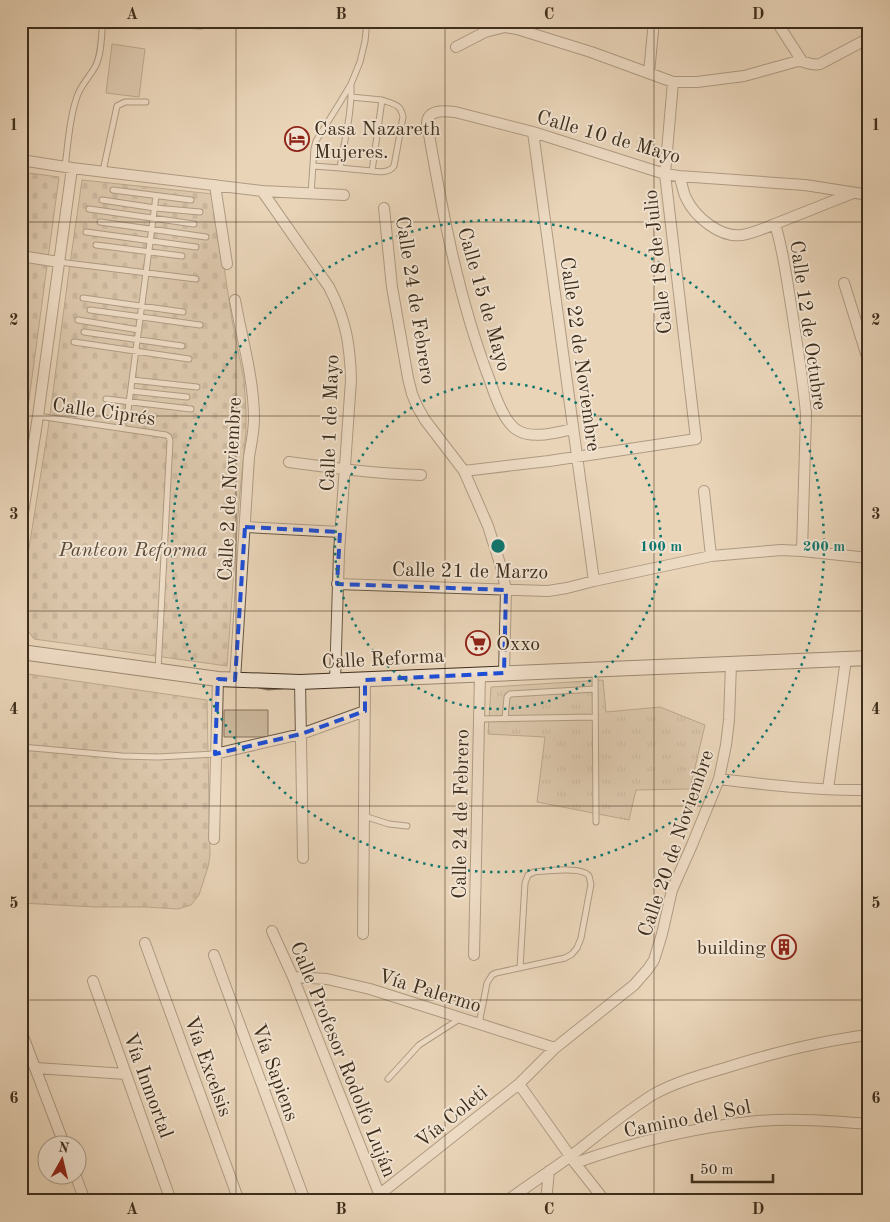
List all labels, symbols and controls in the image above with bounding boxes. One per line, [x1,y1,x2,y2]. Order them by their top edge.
text: A [126,7,138,23]
text: B [335,7,347,23]
text: C [544,7,554,23]
text: D [752,7,764,23]
street label: Calle 10 de Mayo [534,108,683,168]
text: 1 [9,118,19,134]
text: 1 [871,118,881,134]
place label: Casa Nazareth Mujeres. [314,120,441,163]
hotel icon: Casa Nazareth Mujeres. [284,126,310,152]
street label: Calle 18 de Julio [641,189,677,335]
street label: Calle 24 de Febrero [391,215,437,386]
street label: Calle 15 de Mayo [453,225,513,374]
street label: Calle 12 de Octubre [785,239,829,411]
street label: Calle 22 de Noviembre [555,256,603,453]
text: 2 [9,313,19,329]
text: 2 [871,313,881,329]
street label: Calle 1 de Mayo [319,354,343,492]
street label: Calle Ciprés [51,396,157,430]
street label: Calle 2 de Noviembre [216,396,246,582]
text: 3 [9,507,19,523]
text: 3 [871,507,881,523]
centre of rings [489,537,507,555]
text: 100 m [640,540,682,555]
text: 200 m [803,540,845,555]
park label: Panteon Reforma [58,541,208,561]
street label: Calle 21 de Marzo [392,561,548,583]
supermarket icon: Oxxo [465,630,491,656]
place label: Oxxo [496,635,540,655]
street label: Calle Reforma [321,647,445,673]
text: 4 [9,702,19,718]
text: 4 [871,702,881,718]
street label: Calle 24 de Febrero [451,729,473,899]
street label: Calle 20 de Noviembre [636,748,718,940]
text: 5 [9,896,19,912]
text: 5 [871,896,881,912]
building icon: building [771,934,797,960]
street label: Calle Profesor Rodolfo Luján [286,939,399,1181]
place label: building [697,939,766,959]
street label: Vía Palermo [376,967,483,1017]
street label: Vía Excelsis [180,1014,235,1120]
street label: Vía Sapiens [247,1021,301,1124]
street label: Vía Inmortal [119,1030,175,1141]
street label: Vía Coleti [413,1083,492,1152]
text: 6 [9,1091,19,1107]
text: 6 [871,1091,881,1107]
street label: Camino del Sol [622,1098,753,1142]
north arrow [38,1134,88,1184]
text: N [57,1140,70,1156]
scale bar [692,1152,774,1184]
text: 50 m [700,1163,734,1178]
text: A [126,1202,138,1218]
text: B [335,1202,347,1218]
text: C [544,1202,554,1218]
text: D [752,1202,764,1218]

